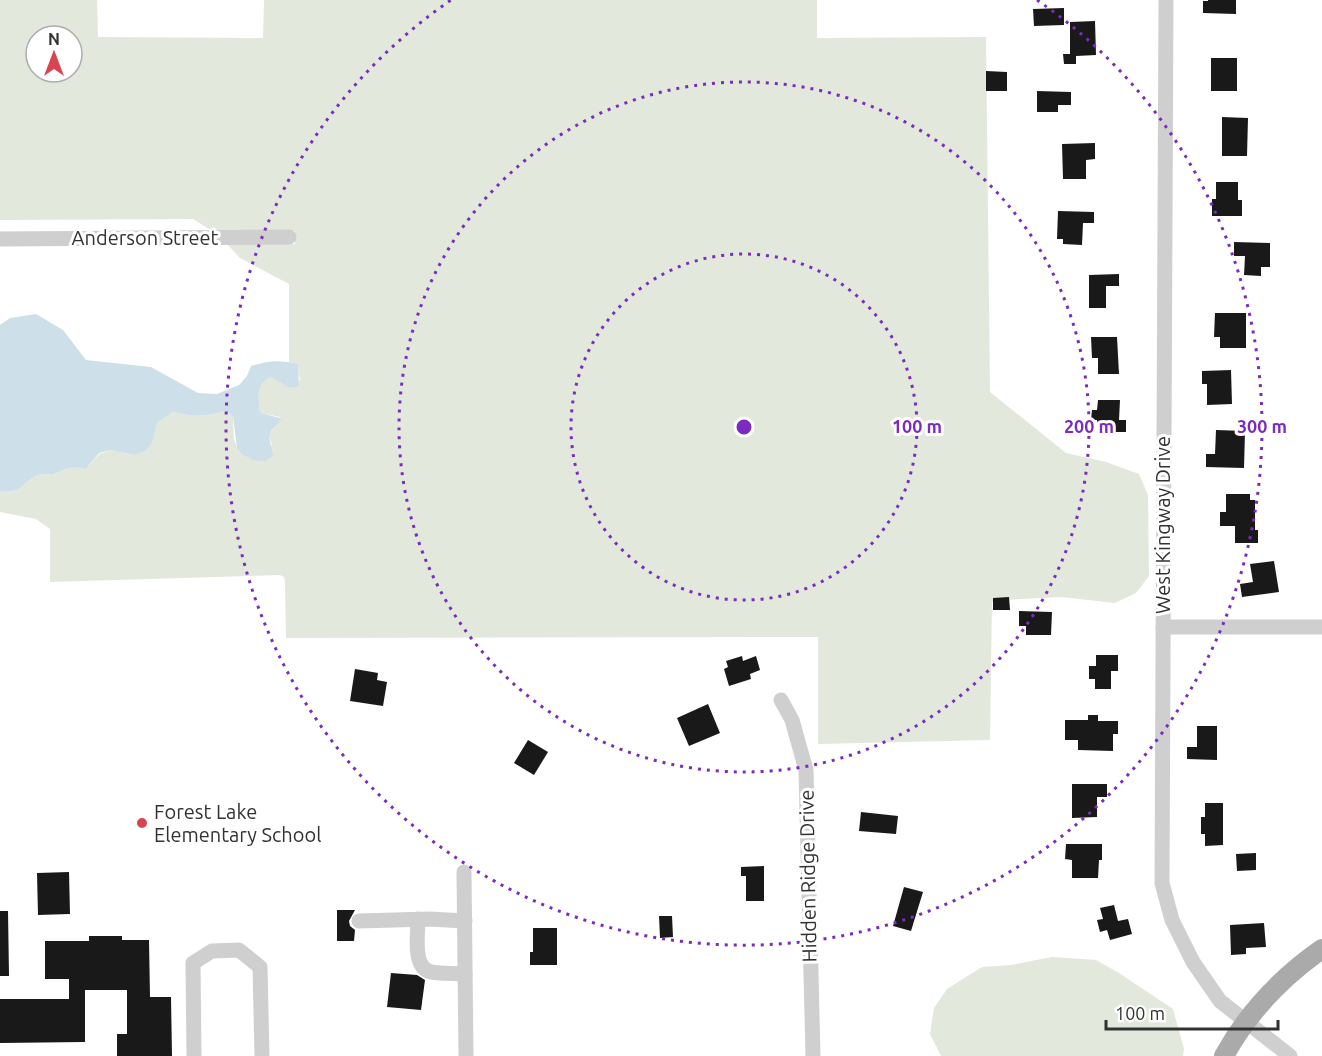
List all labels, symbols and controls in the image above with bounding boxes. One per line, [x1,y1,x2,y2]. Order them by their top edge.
north arrow [24,24,84,84]
text: N [48,30,60,48]
street label: Anderson Street [72,226,219,249]
text: 100 m [892,416,942,436]
text: 200 m [1064,416,1114,436]
text: 300 m [1237,416,1287,436]
centre of rings [734,417,754,437]
street label: West Kingway Drive [1151,436,1174,614]
street label: Hidden Ridge Drive [794,789,821,963]
place label: Forest Lake Elementary School [154,800,321,846]
marker: Forest Lake Elementary School [135,816,149,830]
scale bar [1106,993,1278,1031]
text: 100 m [1115,1003,1165,1023]

